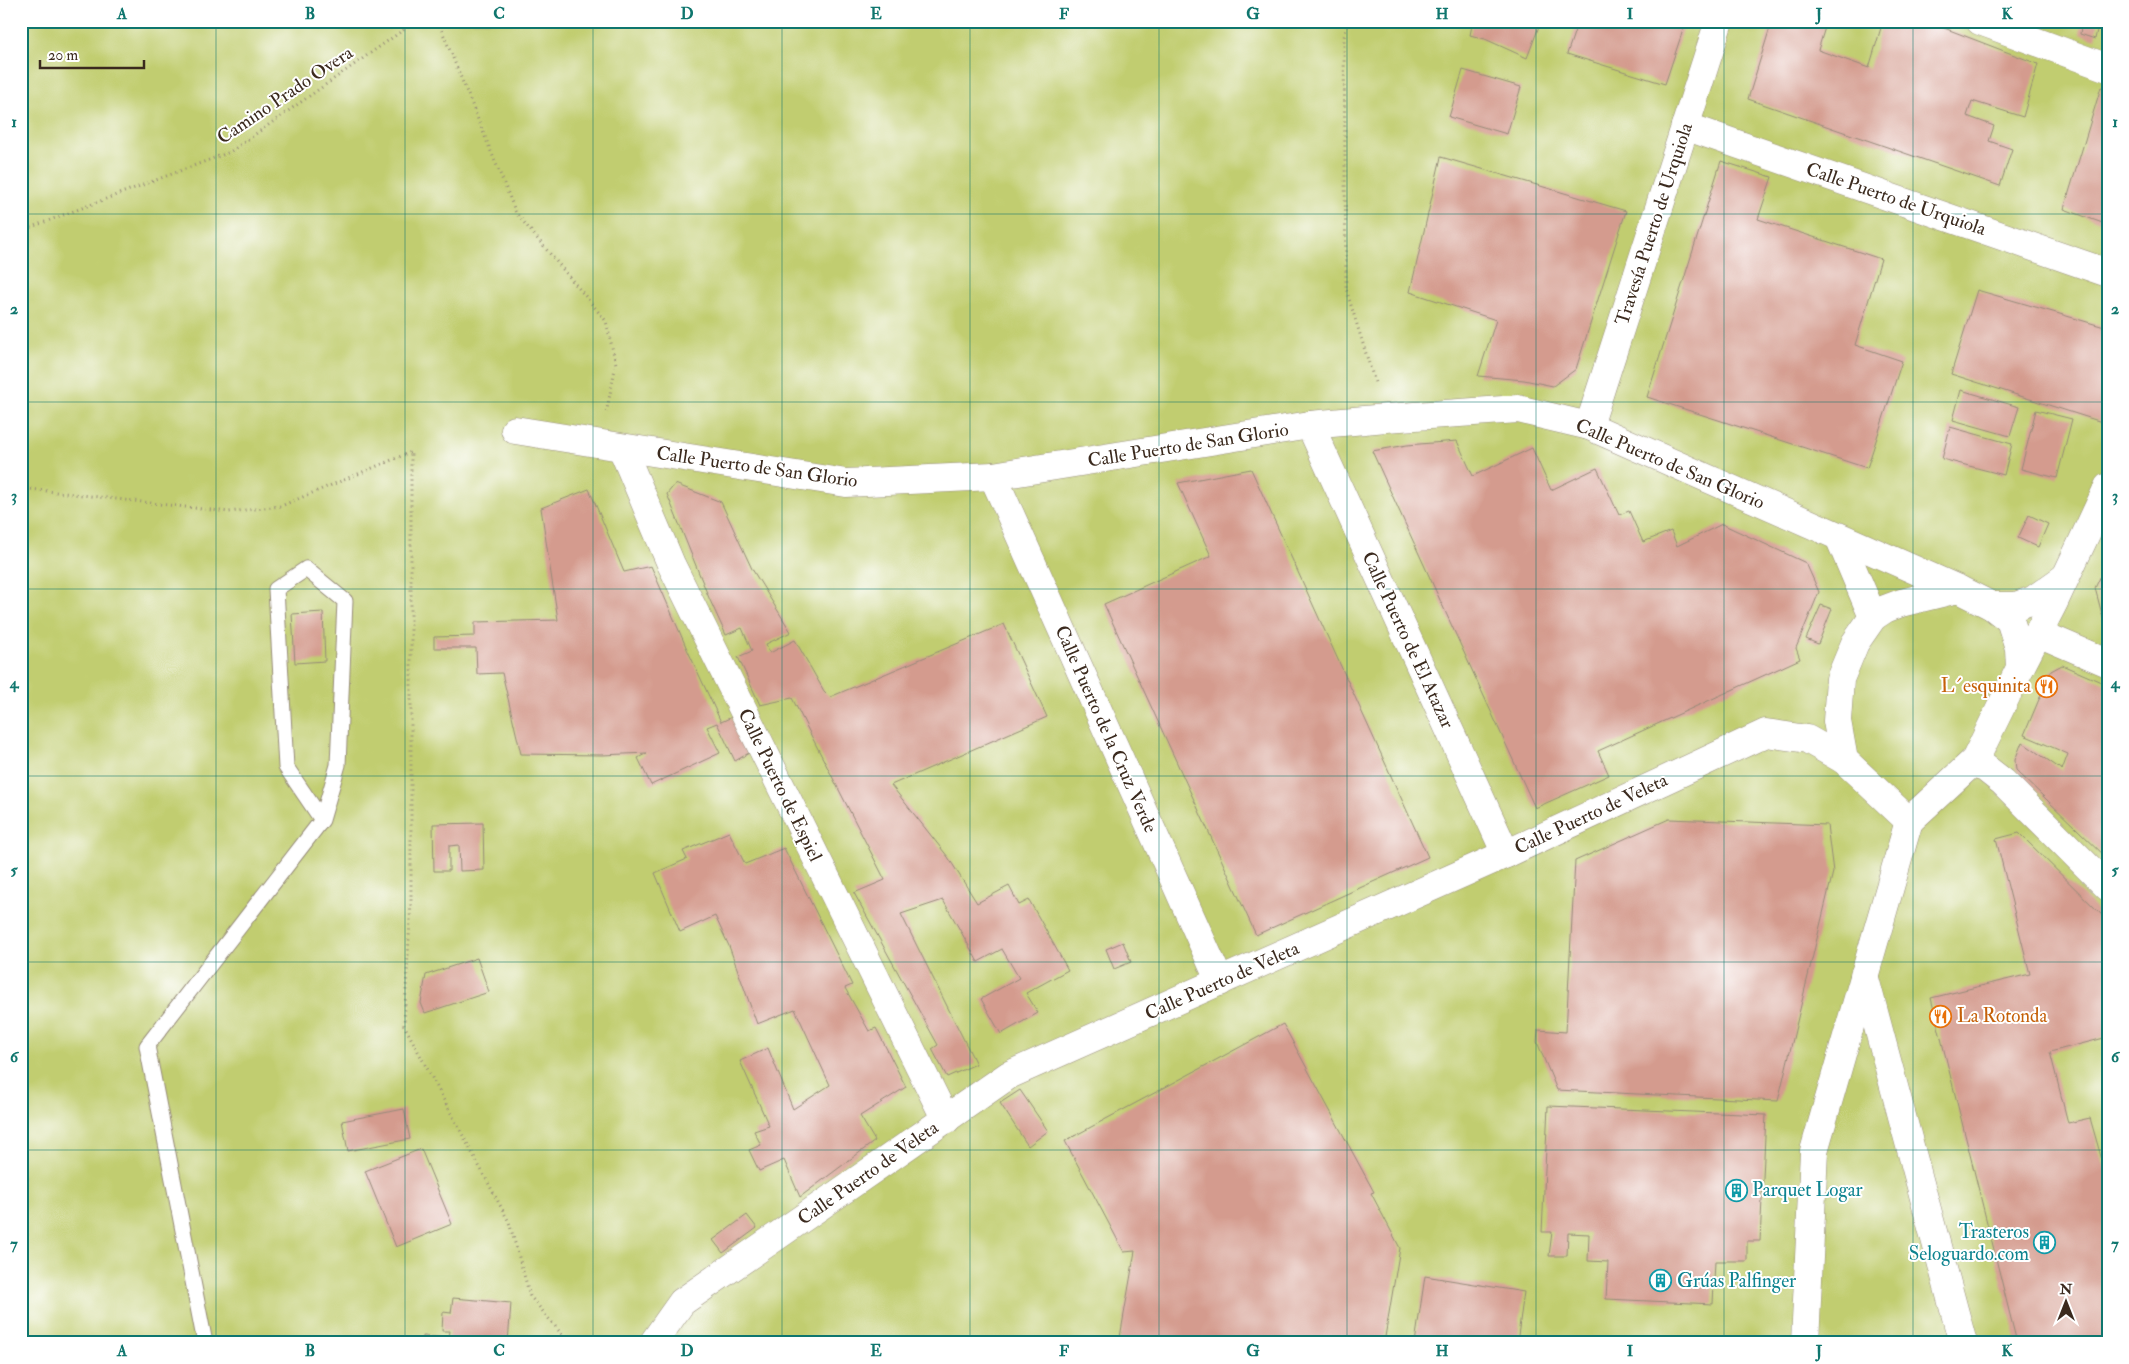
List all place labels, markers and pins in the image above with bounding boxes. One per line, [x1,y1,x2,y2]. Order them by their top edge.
place label: L´esquinita [1941,674,2031,698]
restaurant icon: L´esquinita [2035,674,2059,698]
restaurant icon: La Rotonda [1929,1004,1953,1028]
place label: La Rotonda [1957,1004,2047,1028]
building icon: Parquet Logar [1724,1178,1748,1202]
place label: Parquet Logar [1752,1178,1863,1202]
place label: Trasteros Seloguardo.com [1909,1220,2029,1266]
building icon: Trasteros Seloguardo.com [2033,1231,2057,1255]
building icon: Grúas Palfinger [1649,1269,1673,1293]
place label: Grúas Palfinger [1677,1269,1796,1293]

